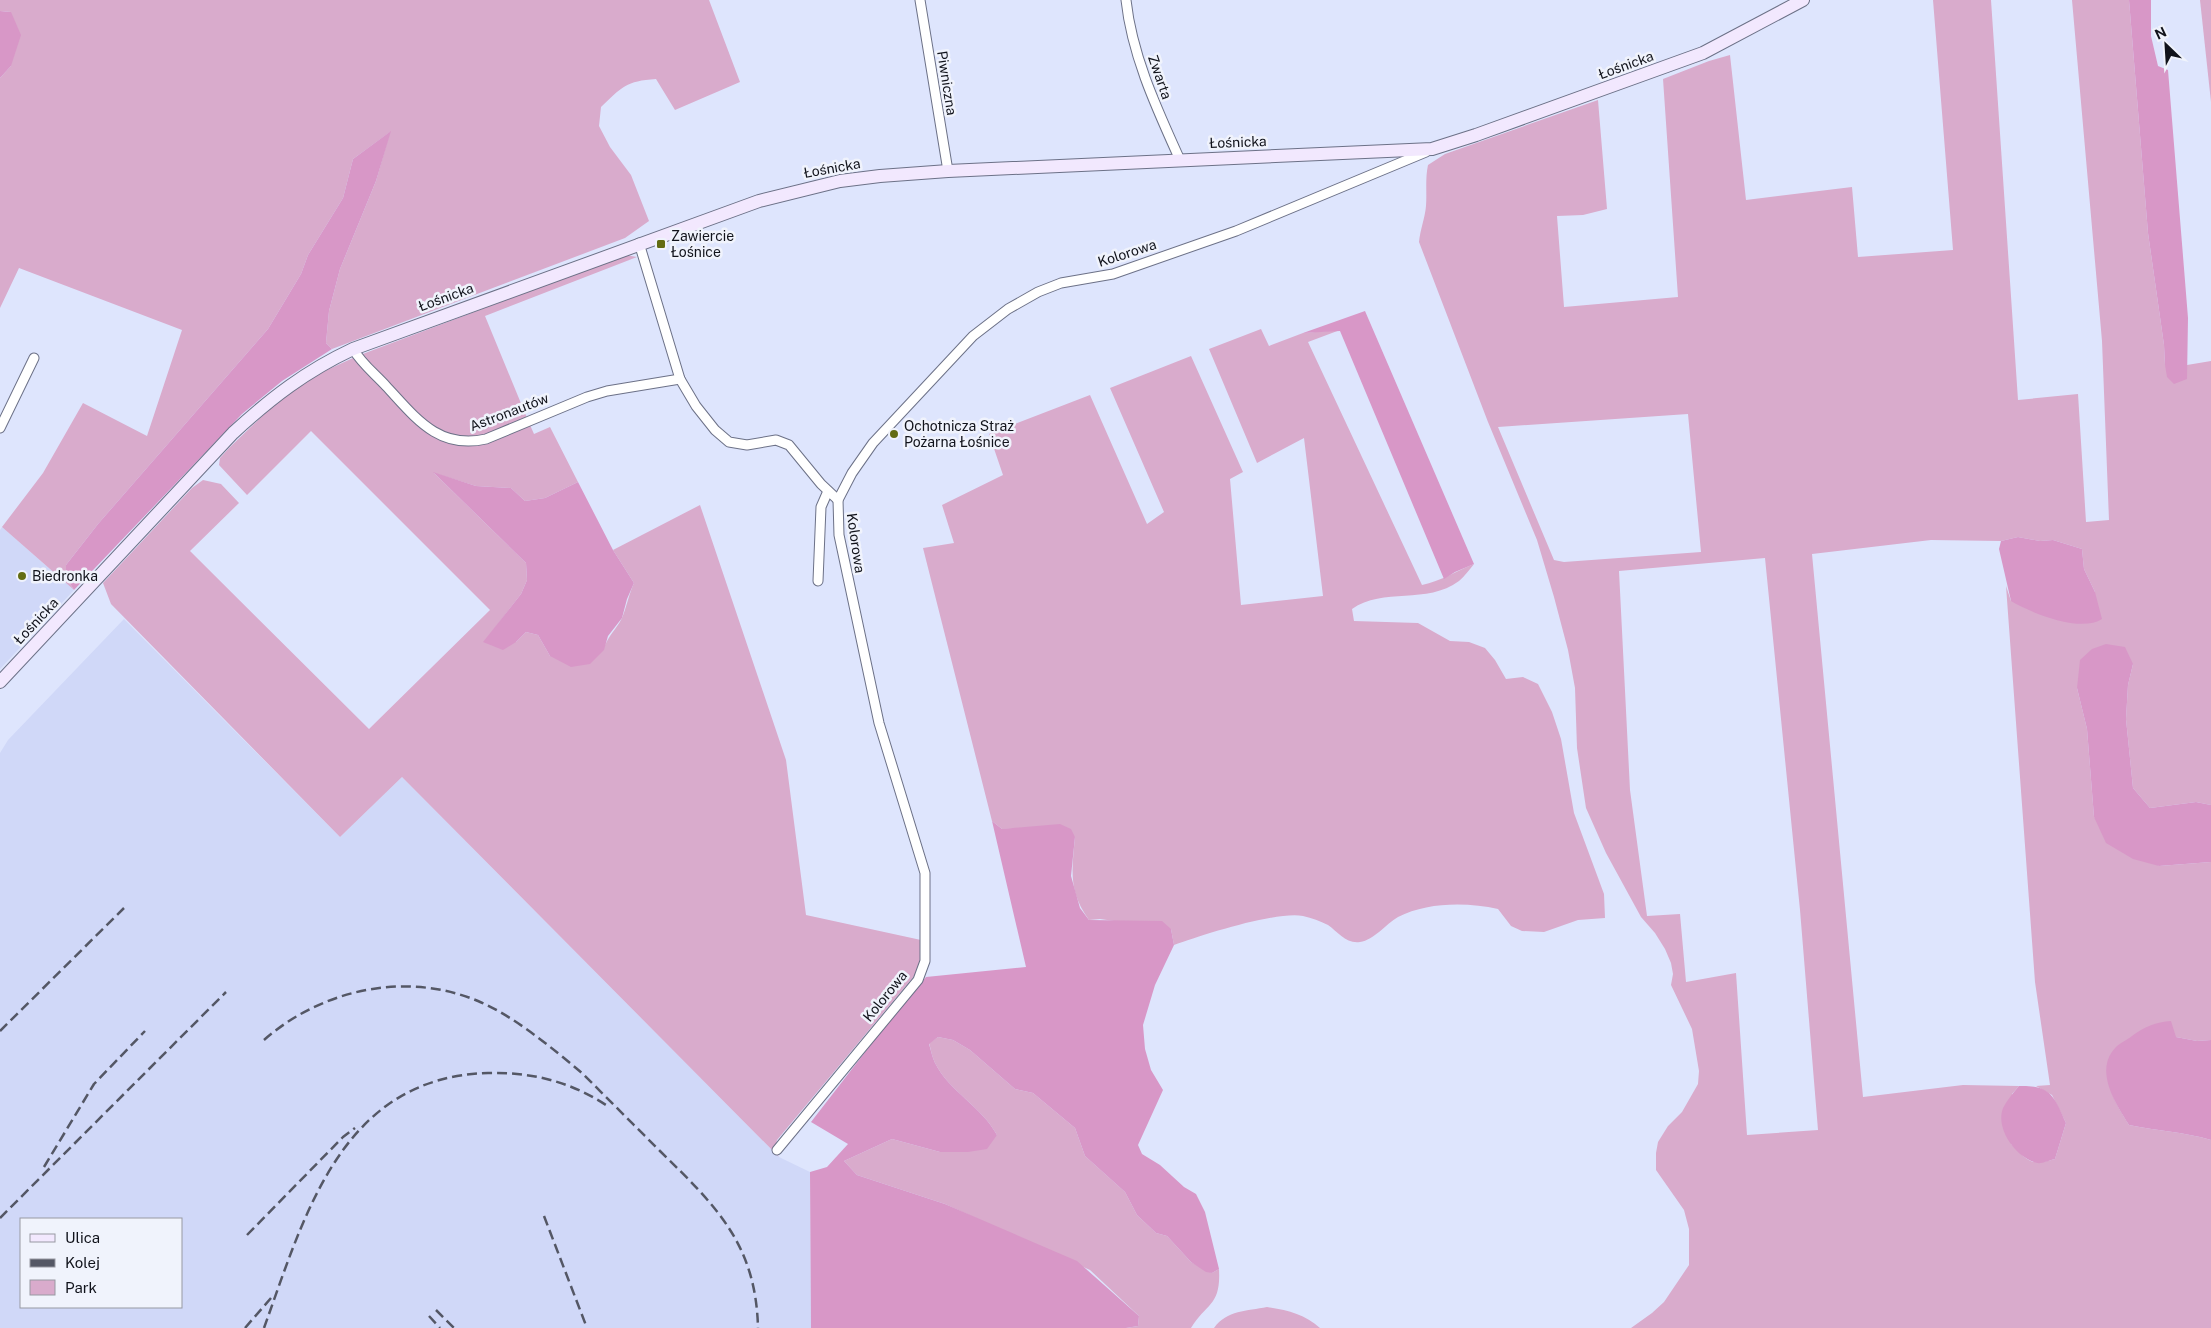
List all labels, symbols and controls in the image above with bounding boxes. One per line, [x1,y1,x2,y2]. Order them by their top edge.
north arrow [2141,20,2191,70]
text: N [2152,24,2169,43]
street label: Łośnicka [1596,48,1656,82]
street label: Piwniczna [934,50,960,116]
street label: Zwarta [1145,53,1175,101]
street label: Łośnicka [1209,133,1267,151]
street label: Łośnicka [802,155,862,181]
place label: Zawiercie Łośnice [671,228,734,260]
street label: Kolorowa [1096,236,1158,270]
marker: Zawiercie Łośnice [655,238,667,250]
street label: Łośnicka [416,280,476,314]
street label: Astronautów [467,390,551,434]
place label: Ochotnicza Straż Pożarna Łośnice [904,418,1014,450]
marker: Ochotnicza Straż Pożarna Łośnice [888,428,900,440]
street label: Kolorowa [844,512,868,574]
place label: Biedronka [32,568,98,584]
marker: Biedronka [16,570,28,582]
street label: Łośnicka [11,595,61,647]
street label: Kolorowa [860,967,910,1025]
legend [20,1218,182,1308]
text: Ulica [65,1229,100,1246]
text: Kolej [65,1254,100,1271]
text: Park [65,1279,97,1296]

